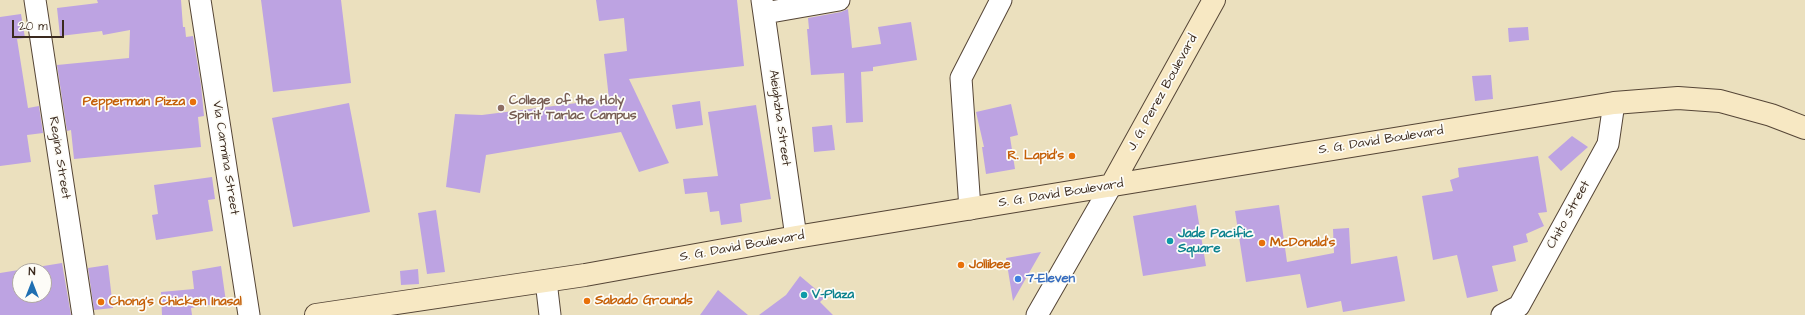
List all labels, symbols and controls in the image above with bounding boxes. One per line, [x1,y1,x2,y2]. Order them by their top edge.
scale bar [14,12,66,38]
text: 20 m [19,18,48,35]
street label: J. G. Perez Boulevard [1125,32,1201,154]
street label: Aleighzha Street [765,69,793,167]
place label: College of the Holy Spirit Tarlac Campus [509,93,636,124]
place label: Pepperman Pizza [83,94,185,110]
marker: Pepperman Pizza [188,97,198,107]
street label: Via Carmina Street [208,100,242,216]
marker: College of the Holy Spirit Tarlac Campus [496,103,506,113]
street label: Regina Street [45,116,73,200]
street label: S. G. David Boulevard [1317,123,1445,159]
place label: R. Lapid's [1008,148,1064,164]
marker: R. Lapid's [1067,151,1077,161]
street label: S. G. David Boulevard [997,176,1125,212]
street label: Chito Street [1544,178,1594,252]
place label: Jade Pacific Square [1178,226,1253,257]
street label: S. G. David Boulevard [678,228,806,266]
place label: McDonald's [1270,235,1335,251]
marker: Jade Pacific Square [1165,236,1175,246]
marker: McDonald's [1257,238,1267,248]
place label: Jollibee [969,257,1011,273]
marker: Jollibee [956,260,966,270]
north arrow [12,263,52,303]
text: N [29,264,35,279]
place label: 7-Eleven [1026,271,1075,287]
marker: 7-Eleven [1013,274,1023,284]
place label: V-Plaza [812,287,854,303]
marker: V-Plaza [799,290,809,300]
place label: Sabado Grounds [595,293,693,309]
place label: Chong's Chicken Inasal [109,294,242,310]
marker: Sabado Grounds [582,296,592,306]
marker: Chong's Chicken Inasal [96,297,106,307]

